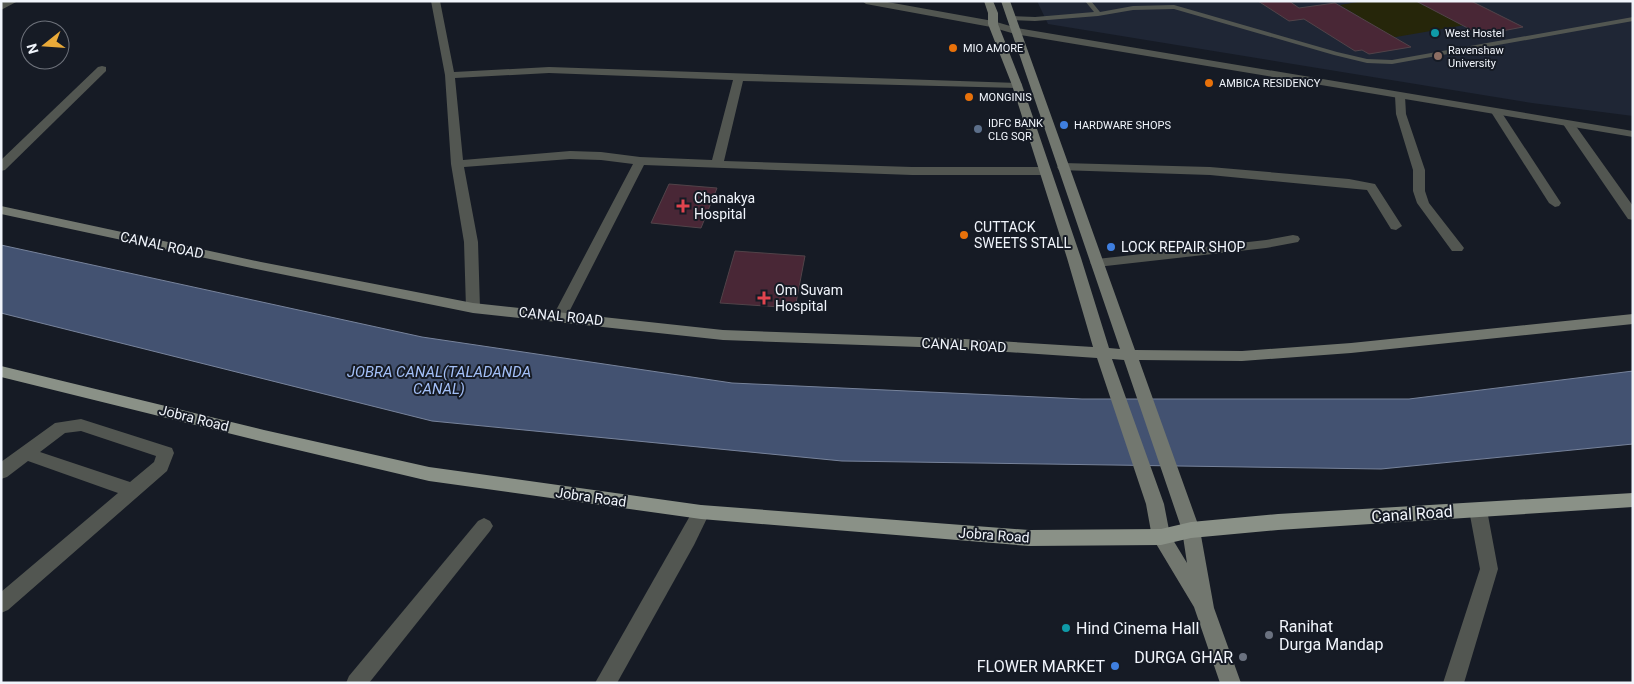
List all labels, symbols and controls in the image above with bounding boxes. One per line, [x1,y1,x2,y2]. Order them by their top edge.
north arrow [20,20,70,70]
marker: West Hostel [1429,27,1441,39]
place label: West Hostel [1445,27,1504,40]
text: N [23,42,42,56]
marker: MIO AMORE [947,42,959,54]
place label: MIO AMORE [963,42,1023,55]
place label: Ravenshaw University [1448,44,1505,70]
marker: Ravenshaw University [1432,50,1444,62]
marker: AMBICA RESIDENCY [1203,77,1215,89]
place label: AMBICA RESIDENCY [1219,77,1321,90]
marker: MONGINIS [963,91,975,103]
place label: MONGINIS [979,91,1032,104]
place label: IDFC BANK CLG SQR [988,117,1043,143]
marker: HARDWARE SHOPS [1058,119,1070,131]
place label: HARDWARE SHOPS [1074,119,1171,132]
marker: IDFC BANK CLG SQR [972,123,984,135]
place label: Chanakya Hospital [694,190,755,222]
marker: Chanakya Hospital [676,199,690,213]
place label: CUTTACK SWEETS STALL [974,219,1072,251]
street label: CANAL ROAD [119,228,205,262]
marker: CUTTACK SWEETS STALL [958,229,970,241]
place label: LOCK REPAIR SHOP [1121,239,1246,255]
marker: LOCK REPAIR SHOP [1105,241,1117,253]
place label: Om Suvam Hospital [775,282,843,314]
marker: Om Suvam Hospital [757,291,771,305]
street label: CANAL ROAD [518,304,604,328]
street label: CANAL ROAD [921,335,1007,355]
water label: JOBRA CANAL(TALADANDA CANAL) [347,363,531,398]
street label: Jobra Road [157,402,231,434]
street label: Jobra Road [555,484,627,510]
street label: Canal Road [1371,502,1453,526]
street label: Jobra Road [958,525,1030,545]
place label: Ranihat Durga Mandap [1279,617,1383,654]
place label: Hind Cinema Hall [1076,619,1199,638]
marker: Hind Cinema Hall [1060,622,1072,634]
marker: Ranihat Durga Mandap [1263,629,1275,641]
place label: DURGA GHAR [1134,648,1233,667]
marker: DURGA GHAR [1237,651,1249,663]
place label: FLOWER MARKET [977,657,1105,676]
marker: FLOWER MARKET [1109,660,1121,672]

